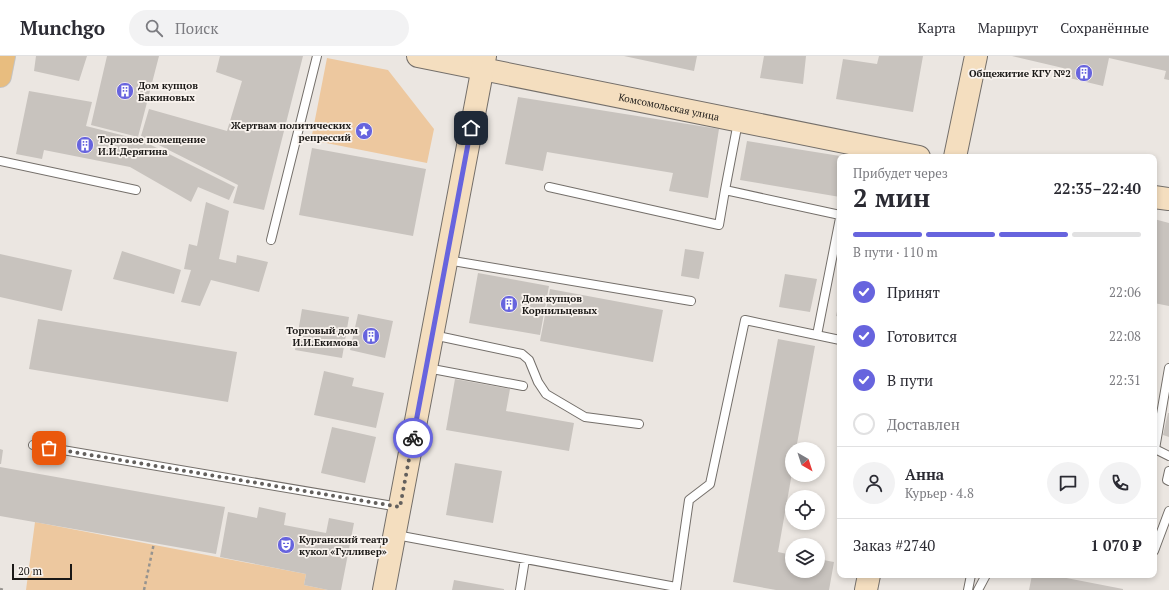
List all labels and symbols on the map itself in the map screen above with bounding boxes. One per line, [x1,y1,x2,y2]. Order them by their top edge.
building icon: Общежитие КГУ №2 [1074,63,1094,83]
place label: Общежитие КГУ №2 [969,67,1071,80]
place label: Дом купцов Бакиновых [138,79,198,104]
building icon: Дом купцов Бакиновых [115,81,135,101]
street label: Комсомольская улица [617,90,721,123]
pin [454,111,488,145]
place label: Жертвам политических репрессий [231,119,351,144]
place icon: Жертвам политических репрессий [354,121,374,141]
place label: Торговое помещение И.И.Дерягина [98,133,206,158]
building icon: Торговое помещение И.И.Дерягина [75,135,95,155]
place label: Дом купцов Корнильцевых [522,292,598,317]
building icon: Дом купцов Корнильцевых [499,294,519,314]
place label: Торговый дом И.И.Екимова [286,324,358,349]
building icon: Торговый дом И.И.Екимова [361,326,381,346]
courier [393,418,433,458]
pin [32,431,66,465]
north arrow [785,442,825,482]
place label: Курганский театр кукол «Гулливер» [299,533,388,558]
theatre icon: Курганский театр кукол «Гулливер» [276,535,296,555]
scale bar [12,562,72,581]

